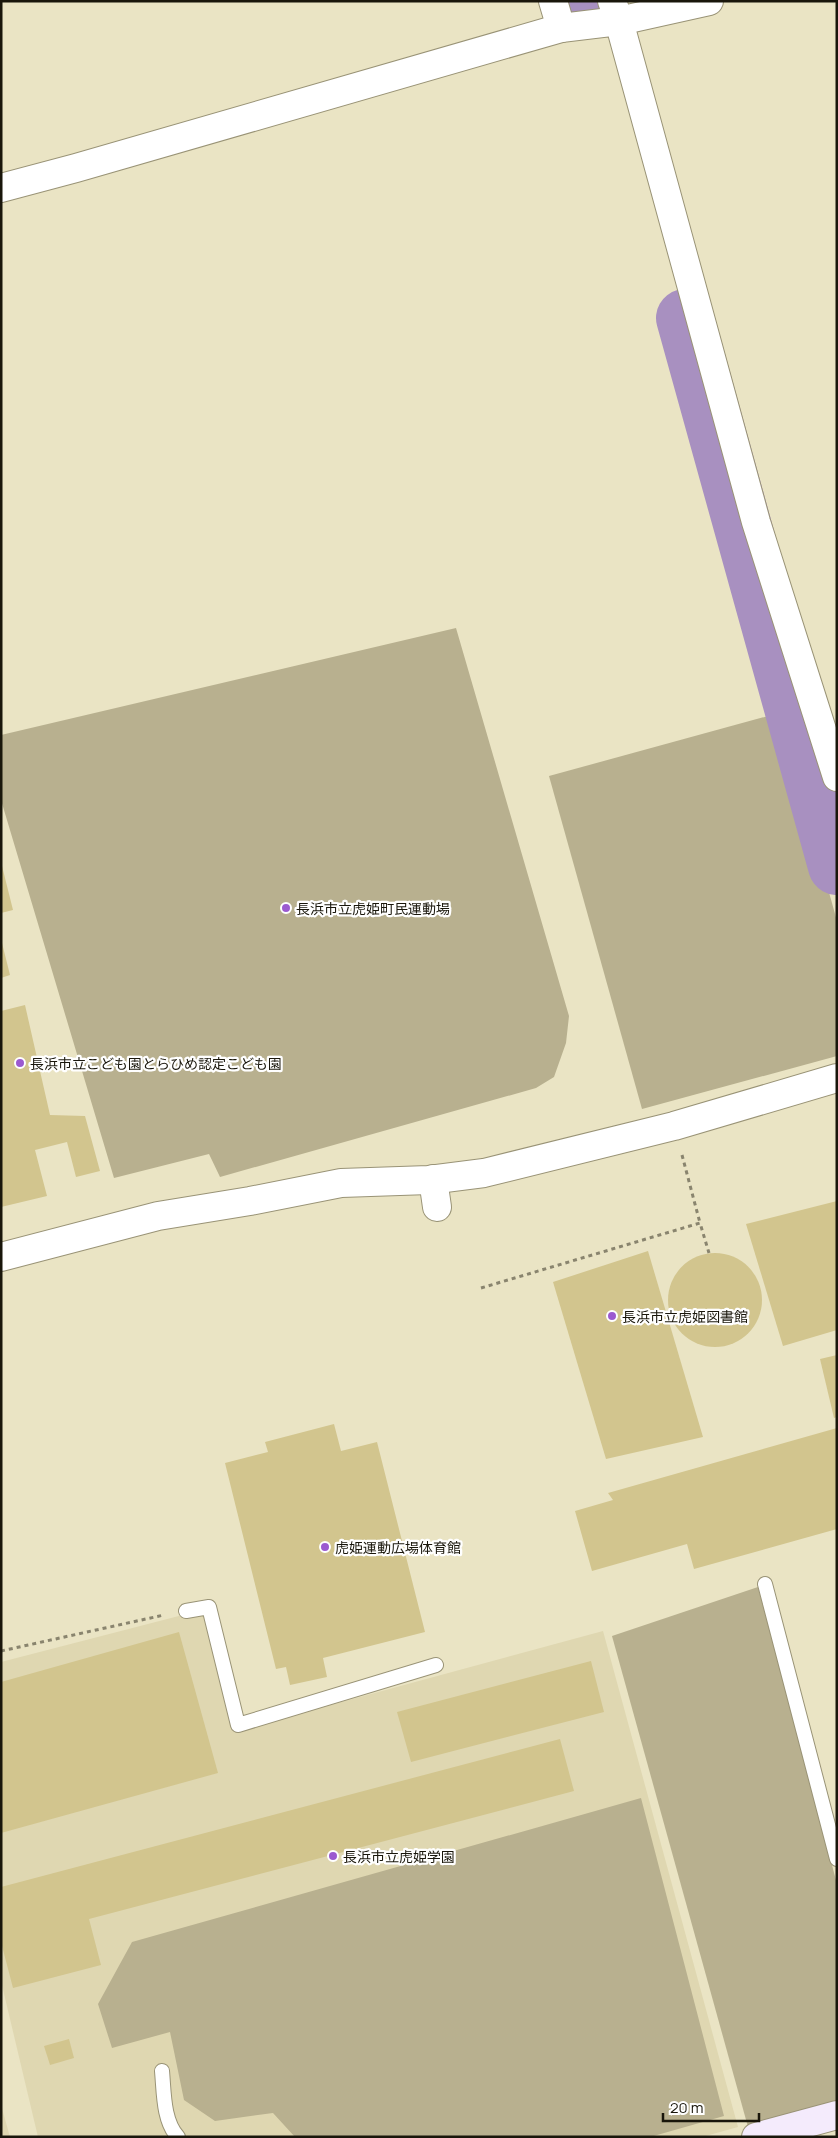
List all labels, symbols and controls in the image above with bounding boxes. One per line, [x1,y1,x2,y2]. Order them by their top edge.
place label: 長浜市立虎姫町民運動場 [296,899,450,918]
marker: 長浜市立虎姫町民運動場 [280,902,292,914]
place label: 長浜市立こども園とらひめ認定こども園 [30,1054,282,1073]
marker: 長浜市立こども園とらひめ認定こども園 [14,1057,26,1069]
place label: 長浜市立虎姫図書館 [622,1307,748,1326]
marker: 長浜市立虎姫図書館 [606,1310,618,1322]
place label: 虎姫運動広場体育館 [335,1538,461,1557]
marker: 虎姫運動広場体育館 [319,1541,331,1553]
place label: 長浜市立虎姫学園 [343,1847,455,1866]
marker: 長浜市立虎姫学園 [327,1850,339,1862]
scale bar [663,2090,759,2122]
text: 20 m [670,2097,703,2118]

